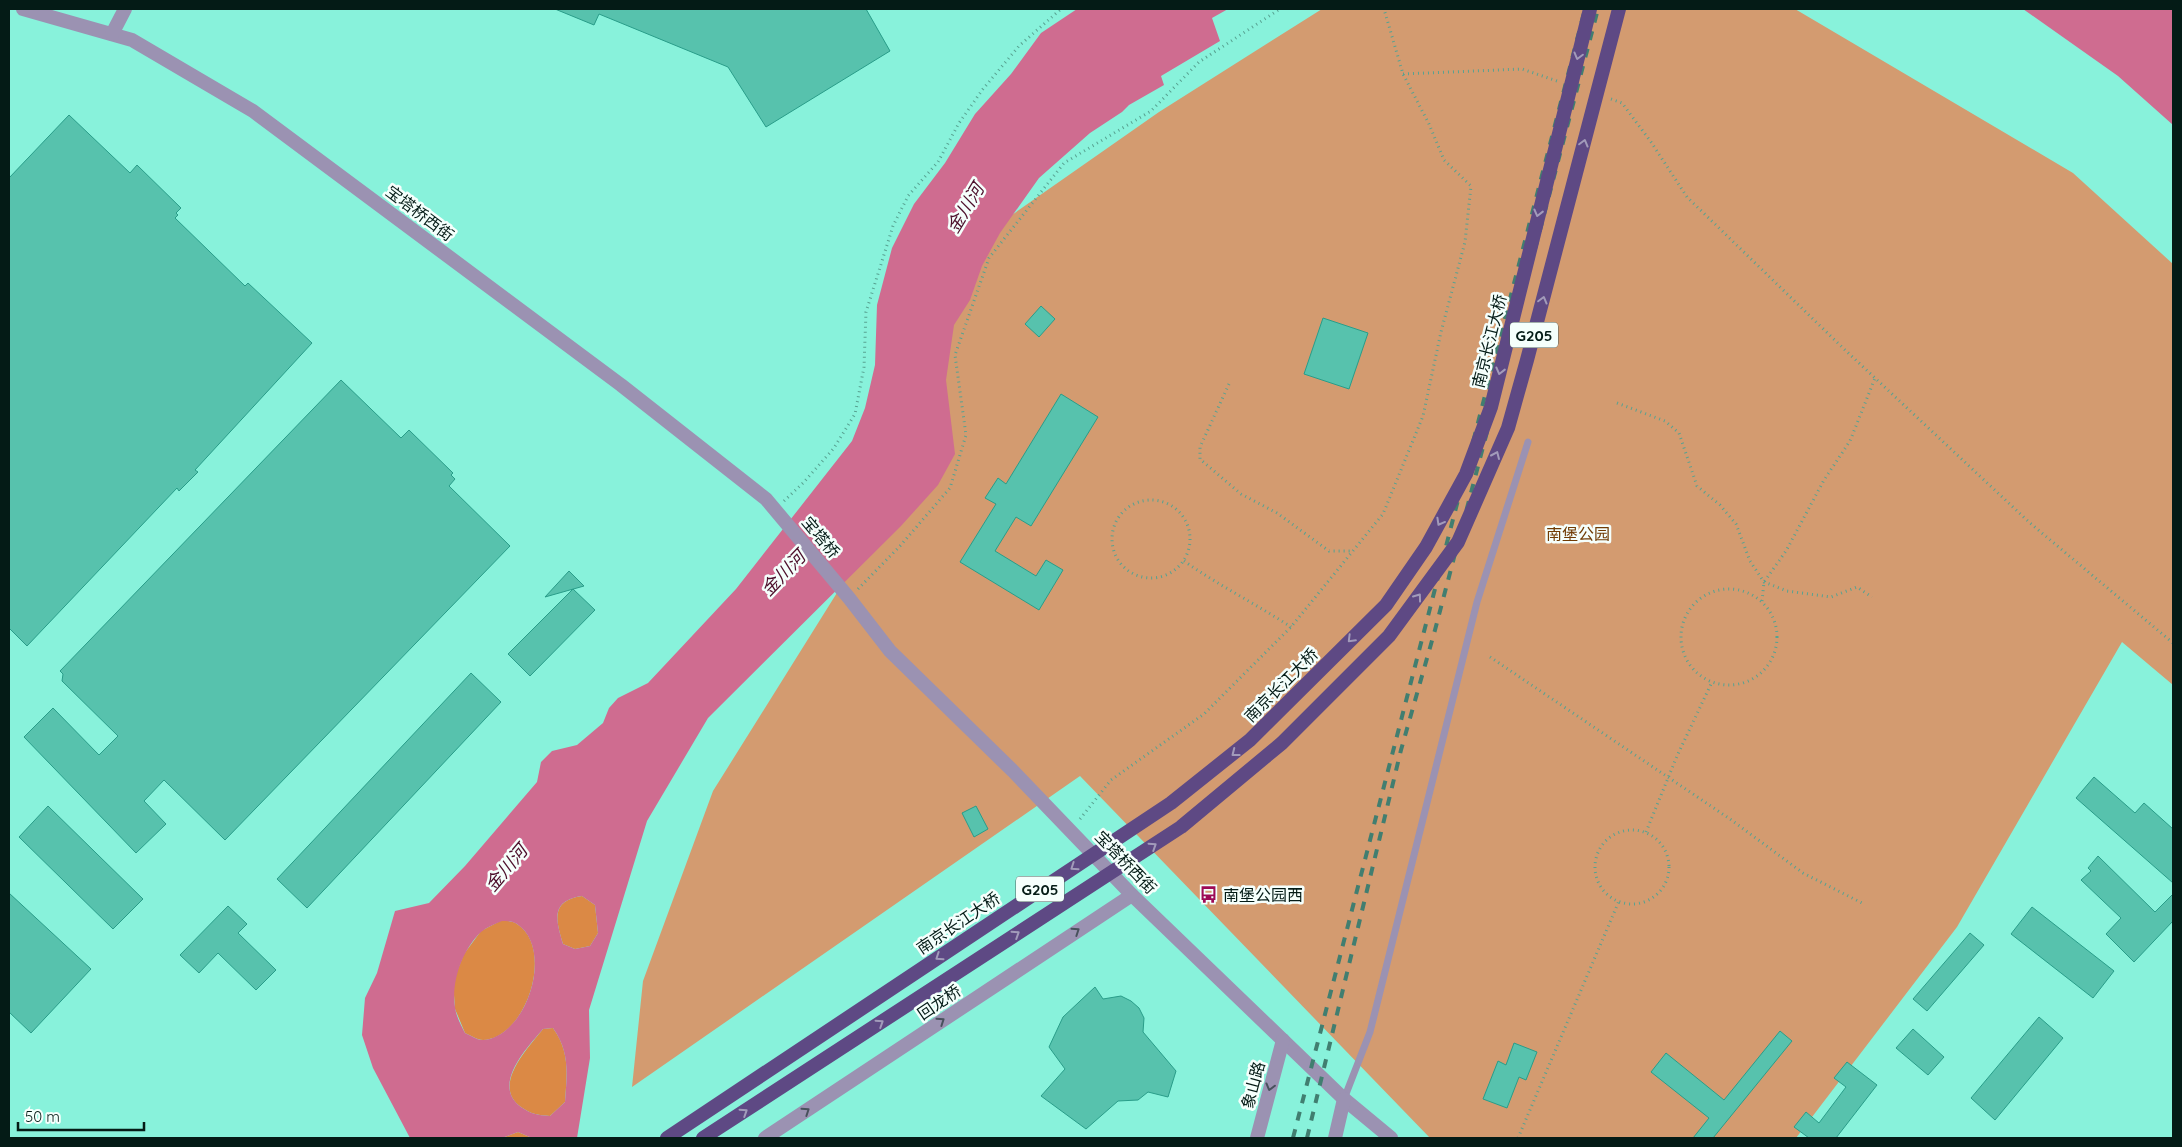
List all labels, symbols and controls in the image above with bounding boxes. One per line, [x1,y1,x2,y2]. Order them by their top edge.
one-way arrow [1573,51,1584,60]
one-way arrow [1578,138,1589,147]
water label: 金川河 [941,176,990,237]
street label: 宝塔桥西街 [382,181,458,245]
one-way arrow [1534,209,1544,217]
street label: 南京长江大桥 [1468,292,1510,390]
one-way arrow [1537,296,1548,304]
road number: G205 [1510,322,1558,348]
one-way arrow [1495,367,1506,376]
one-way arrow [1490,451,1500,460]
street label: 宝塔桥 [798,512,844,562]
one-way arrow [1436,516,1446,525]
park label: 南堡公园 [1546,524,1610,544]
water label: 金川河 [756,543,812,600]
one-way arrow [1412,593,1421,603]
one-way arrow [1348,634,1357,643]
street label: 南京长江大桥 [1240,644,1322,726]
one-way arrow [1232,747,1241,755]
street label: 宝塔桥西街 [1091,826,1161,898]
water label: 金川河 [480,838,534,896]
one-way arrow [1147,843,1156,852]
one-way arrow [1070,861,1080,870]
road number: G205 [1016,876,1064,902]
bus stop icon: 南堡公园西 [1199,885,1219,905]
place label: 南堡公园西 [1223,885,1303,905]
street label: 南京长江大桥 [913,888,1003,958]
one-way arrow [1071,928,1080,937]
one-way arrow [1011,931,1020,941]
one-way arrow [935,951,944,960]
street label: 回龙桥 [914,980,964,1024]
one-way arrow [935,1018,945,1027]
one-way arrow [874,1020,884,1029]
street label: 象山路 [1237,1059,1269,1111]
one-way arrow [1265,1083,1276,1092]
scale bar [18,1100,144,1132]
text: 50 m [25,1107,60,1126]
one-way arrow [739,1108,748,1118]
one-way arrow [800,1108,809,1117]

